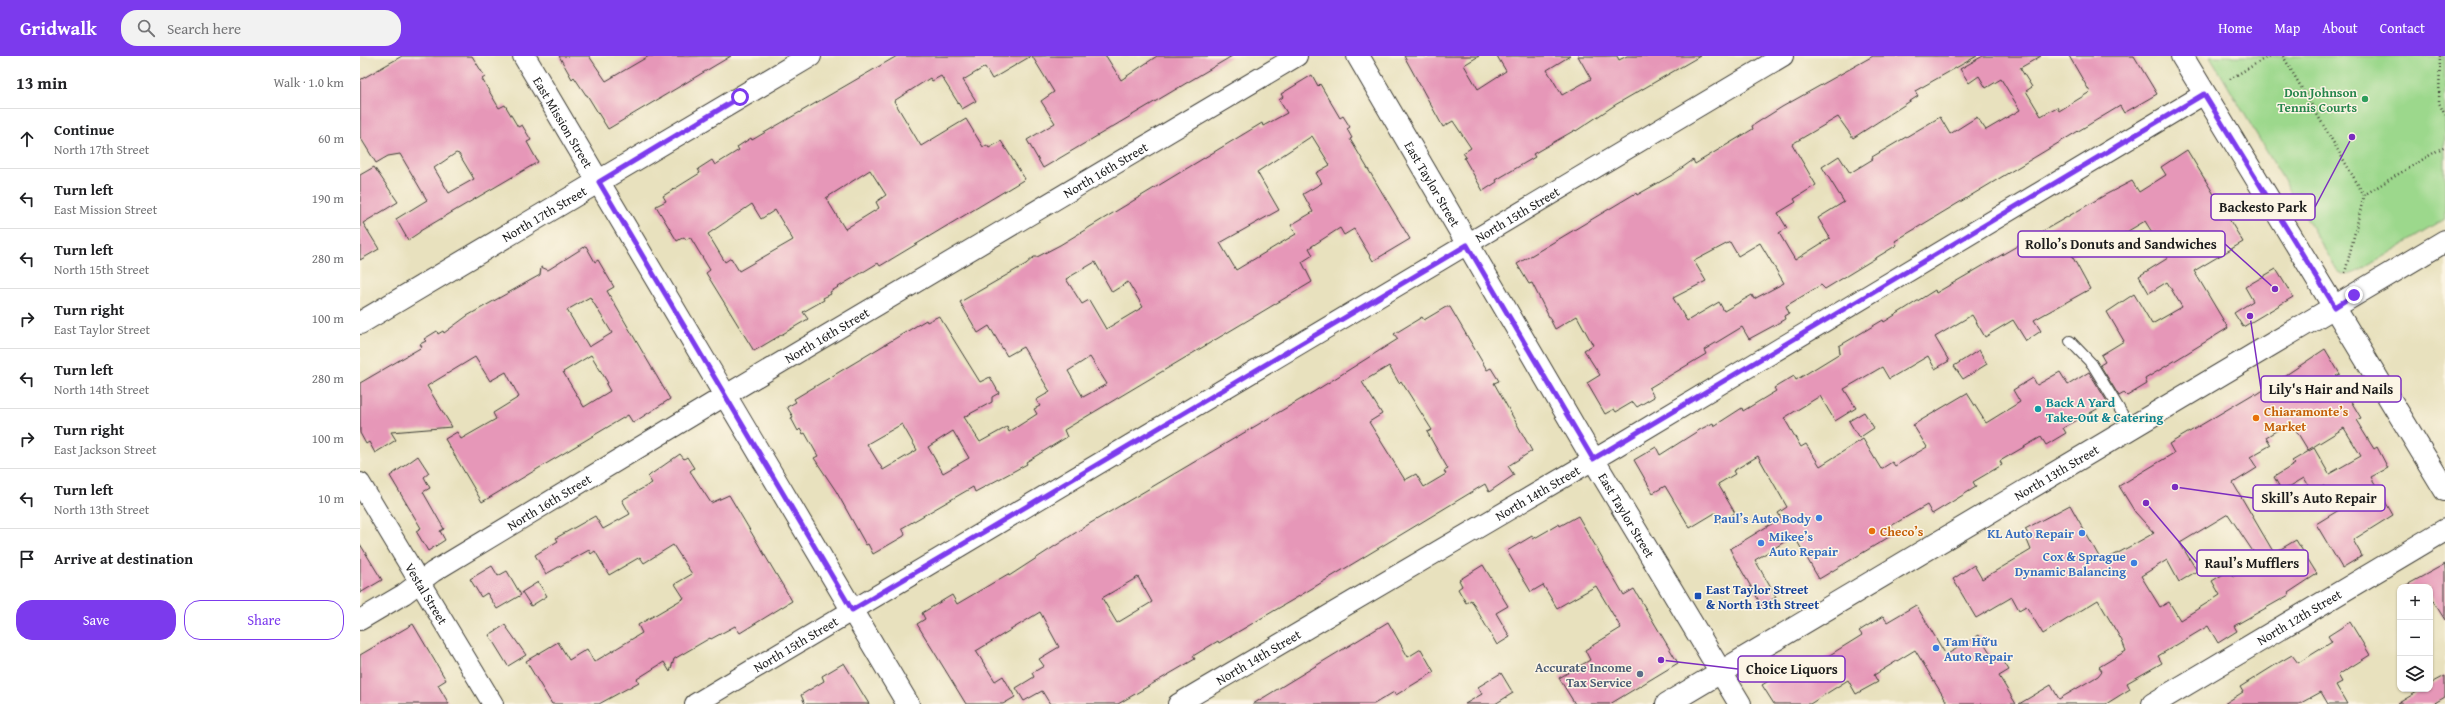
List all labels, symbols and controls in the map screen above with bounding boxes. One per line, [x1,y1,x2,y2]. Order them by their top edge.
search box [121,10,401,46]
text: Gridwalk [20,14,97,42]
icon: search [135,17,157,39]
text: Search here [167,18,241,39]
text: Home [2218,18,2253,38]
text: Map [2275,18,2300,38]
text: About [2322,18,2358,38]
text: Contact [2380,18,2425,38]
text: 13 min [16,70,67,95]
text: Walk · 1.0 km [273,73,344,92]
street label: East Mission Street [528,73,598,172]
place label: Don Johnson Tennis Courts [2277,83,2357,117]
route start [731,88,749,106]
marker: Don Johnson Tennis Courts [2360,94,2370,104]
text: Continue [54,119,115,140]
icon: ahead [16,128,38,150]
text: 60 m [318,129,344,148]
street label: North 16th Street [1060,137,1152,203]
street label: East Taylor Street [1400,138,1465,231]
text: North 17th Street [54,140,149,159]
text: Turn left [54,179,113,200]
street label: North 17th Street [498,181,591,247]
street label: North 15th Street [1472,182,1564,247]
icon: left [16,188,38,210]
text: 190 m [312,189,344,208]
callout: Backesto Park [2211,194,2315,220]
text: Backesto Park [2219,197,2308,217]
text: East Mission Street [54,200,157,219]
callout: Rollo’s Donuts and Sandwiches [2018,231,2225,257]
text: Rollo’s Donuts and Sandwiches [2025,234,2217,254]
text: Turn left [54,239,113,260]
icon: left [16,248,38,270]
text: 280 m [312,249,344,268]
text: North 15th Street [54,260,149,279]
route end [2345,286,2363,304]
text: Turn right [54,299,125,320]
street label: North 16th Street [781,303,873,368]
icon: right [16,308,38,330]
text: 100 m [312,309,344,328]
text: East Taylor Street [54,320,150,339]
text: Turn left [54,359,113,380]
icon: left [16,368,38,390]
text: 280 m [312,369,344,388]
callout: Lily's Hair and Nails [2261,376,2401,402]
text: Lily's Hair and Nails [2269,379,2393,399]
text: North 14th Street [54,380,149,399]
place label: Back A Yard Take-Out & Catering [2046,393,2163,427]
place label: Chiaramonte’s Market [2264,402,2349,436]
marker: Back A Yard Take-Out & Catering [2033,404,2043,414]
marker: Chiaramonte’s Market [2251,413,2261,423]
text: Turn right [54,419,125,440]
icon: right [16,428,38,450]
text: 100 m [312,429,344,448]
text: East Jackson Street [54,440,157,459]
street label: North 13th Street [2011,440,2103,505]
street label: North 14th Street [1492,461,1584,526]
street label: North 16th Street [503,469,595,535]
street label: East Taylor Street [1593,469,1659,562]
text: Turn left [54,479,113,500]
callout: Skill’s Auto Repair [2253,485,2385,511]
icon: left [16,488,38,510]
text: Skill’s Auto Repair [2261,488,2377,508]
text: 10 m [318,489,344,508]
text: North 13th Street [54,500,149,519]
place label: Paul’s Auto Body [1714,509,1811,528]
marker: Paul’s Auto Body [1814,513,1824,523]
place label: Checo’s [1880,522,1924,541]
place label: KL Auto Repair [1987,524,2074,543]
marker: Checo’s [1867,526,1877,536]
place label: Mikee’s Auto Repair [1769,527,1838,561]
marker: KL Auto Repair [2077,528,2087,538]
marker: Mikee’s Auto Repair [1756,538,1766,548]
place label: Cox & Sprague Dynamic Balancing [2015,547,2126,581]
icon: arrive [16,548,38,570]
text: Arrive at destination [54,548,193,569]
callout: Raul’s Mufflers [2197,550,2308,576]
text: Raul’s Mufflers [2205,553,2299,573]
marker: Cox & Sprague Dynamic Balancing [2129,558,2139,568]
street label: Vestal Street [400,559,452,629]
place label: East Taylor Street & North 13th Street [1706,580,1819,614]
map controls [2397,584,2433,692]
button: + [2397,584,2433,620]
street label: North 12th Street [2253,585,2346,650]
marker: East Taylor Street & North 13th Street [1693,591,1703,601]
button: Save [16,600,176,640]
button: Share [184,600,344,640]
street label: North 15th Street [750,612,842,677]
button: − [2397,620,2433,656]
street label: North 14th Street [1212,625,1305,690]
place label: Tam Hữu Auto Repair [1944,632,2013,666]
marker: Tam Hữu Auto Repair [1931,643,1941,653]
callout: Choice Liquors [1738,656,1845,682]
button: layers [2397,656,2433,692]
place label: Accurate Income Tax Service [1535,658,1632,692]
text: Choice Liquors [1746,659,1838,679]
marker: Accurate Income Tax Service [1635,669,1645,679]

